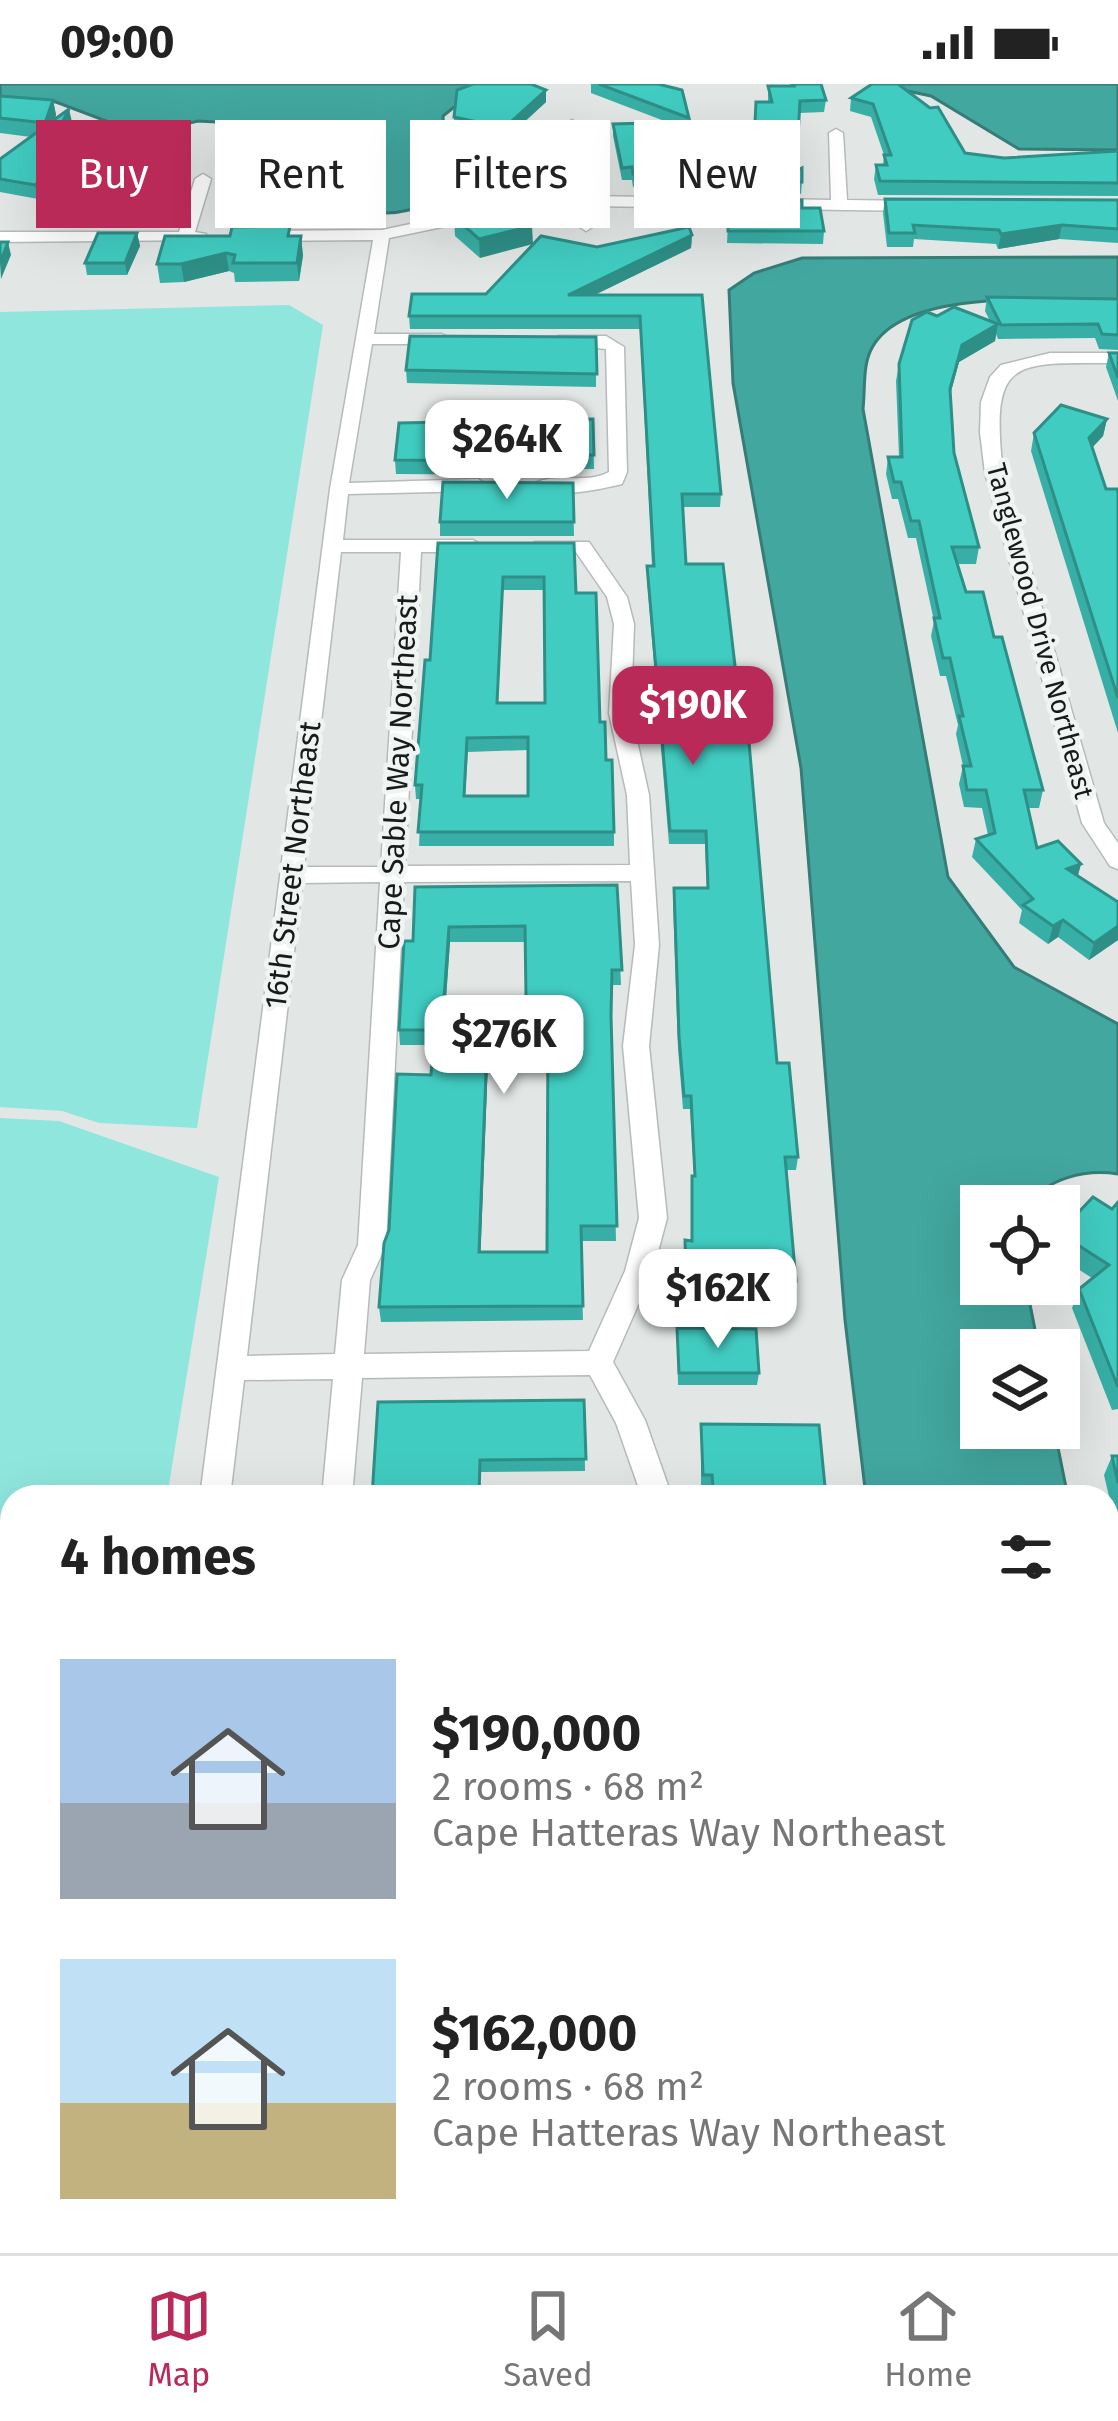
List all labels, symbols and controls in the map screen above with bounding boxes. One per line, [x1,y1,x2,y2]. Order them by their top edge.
text: 09:00 [60,15,175,69]
chip: Buy [36,120,191,228]
chip: Rent [215,120,386,228]
chip: Filters [410,120,610,228]
chip: New [634,120,800,228]
pin: $264K [423,400,591,502]
text: $264K [452,416,562,462]
street label: Tanglewood Drive Northeast [980,460,1100,802]
street label: Cape Sable Way Northeast [371,593,425,951]
pin: $190K [609,666,777,768]
text: $190K [639,682,747,728]
street label: 16th Street Northeast [257,719,329,1011]
pin: $276K [420,995,588,1097]
text: $276K [451,1011,557,1057]
map controls [960,1185,1080,1449]
button: locate [960,1185,1080,1305]
pin: $162K [634,1249,802,1351]
text: $162K [666,1265,770,1311]
button: layers [960,1329,1080,1449]
icon: filters [993,1524,1059,1590]
text: 4 homes [60,1526,256,1588]
text: $190,000 [432,1702,641,1764]
icon: home [156,1707,300,1851]
text: 2 rooms · 68 m² [432,1764,704,1810]
text: Cape Hatteras Way Northeast [432,1810,946,1856]
text: $162,000 [432,2002,637,2064]
icon: home [156,2007,300,2151]
text: 2 rooms · 68 m² [432,2064,704,2110]
text: Cape Hatteras Way Northeast [432,2110,946,2156]
tab: Map [146,2283,212,2395]
tab: Saved [503,2283,593,2395]
tab: Home [884,2283,972,2395]

